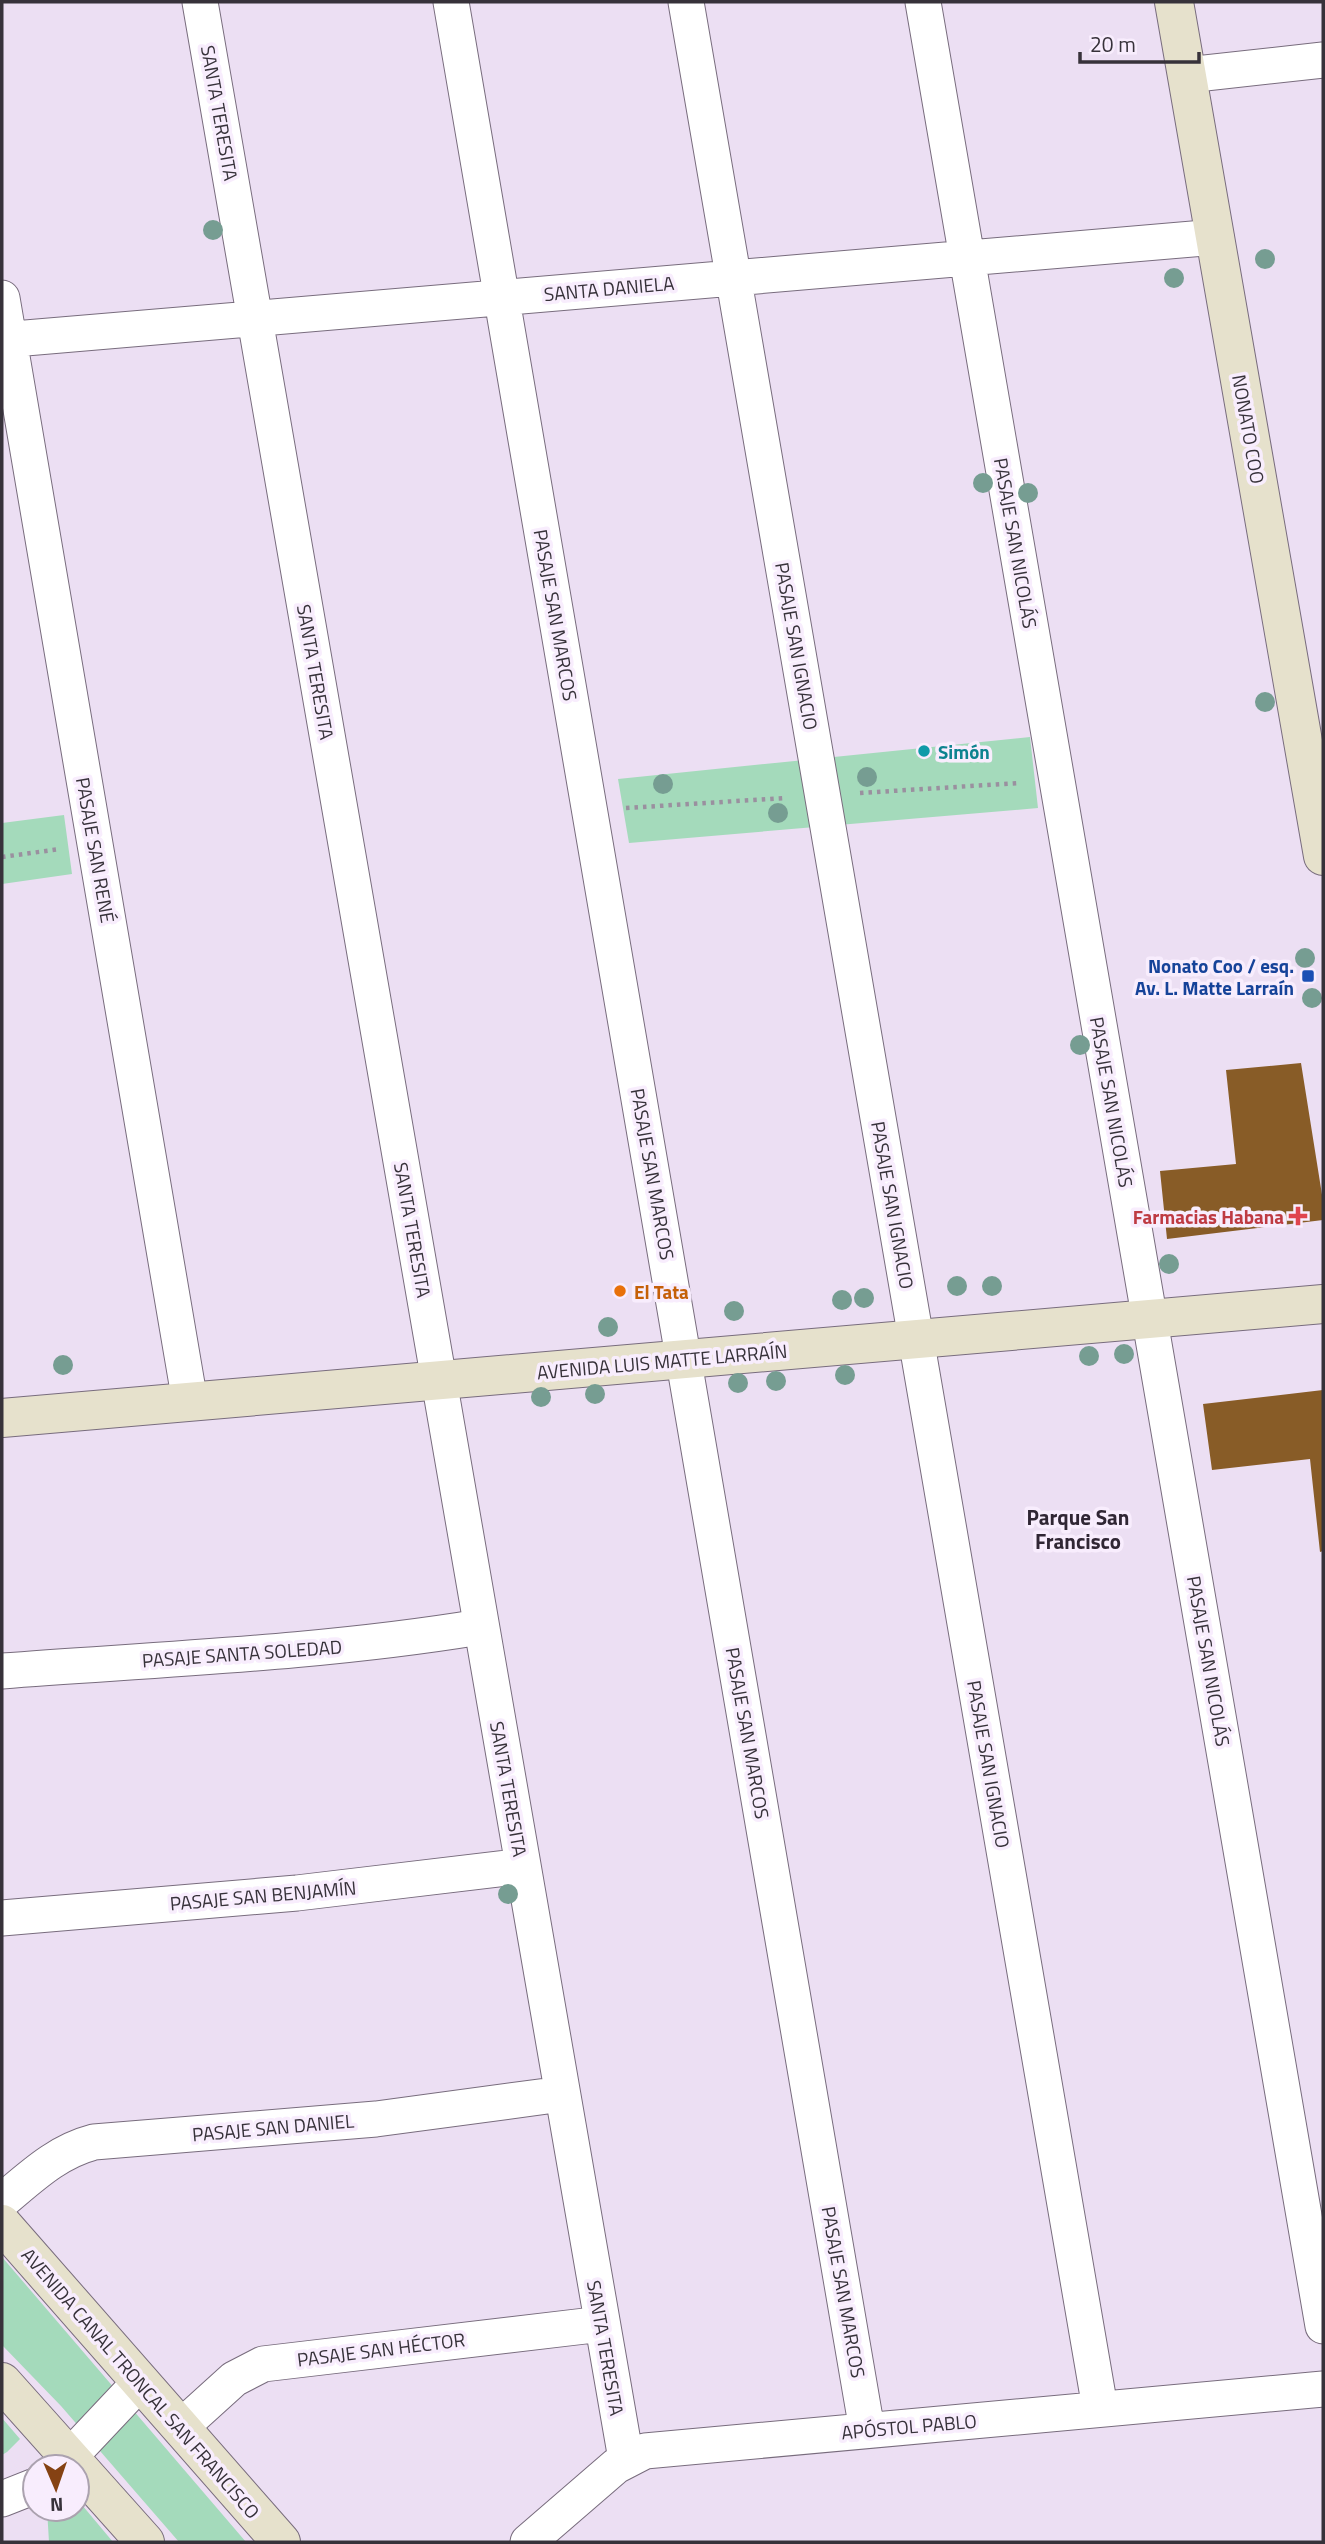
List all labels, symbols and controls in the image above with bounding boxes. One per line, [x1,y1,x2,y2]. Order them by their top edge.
scale bar [1080,21,1199,65]
text: 20 m [1090,28,1136,60]
street label: SANTA TERESITA [194,43,246,183]
street label: SANTA DANIELA [543,268,675,308]
street label: NONATO COO [1225,372,1273,486]
street label: PASAJE SAN NICOLÁS [987,455,1045,631]
street label: PASAJE SAN MARCOS [527,527,585,703]
street label: PASAJE SAN IGNACIO [768,560,826,732]
street label: SANTA TERESITA [290,602,342,742]
place label: Simón [938,737,990,766]
marker: Simón [916,743,932,759]
street label: PASAJE SAN RENÉ [69,775,123,925]
place label: Nonato Coo / esq. Av. L. Matte Larraín [1135,951,1294,1002]
marker: Nonato Coo / esq. Av. L. Matte Larraín [1300,968,1316,984]
street label: PASAJE SAN NICOLÁS [1083,1014,1141,1190]
street label: PASAJE SAN MARCOS [624,1086,682,1262]
street label: PASAJE SAN IGNACIO [864,1119,922,1291]
street label: SANTA TERESITA [387,1160,439,1300]
place label: Farmacias Habana [1133,1202,1284,1231]
marker: Farmacias Habana [1290,1208,1306,1224]
place label: El Tata [634,1277,689,1306]
marker: El Tata [612,1283,628,1299]
street label: AVENIDA LUIS MATTE LARRAÍN [536,1336,788,1386]
district label: Parque San Francisco [1027,1501,1129,1557]
street label: PASAJE SAN NICOLÁS [1180,1573,1238,1749]
street label: PASAJE SANTA SOLEDAD [141,1632,343,1674]
street label: PASAJE SAN MARCOS [719,1645,777,1821]
street label: PASAJE SAN IGNACIO [960,1678,1018,1850]
street label: SANTA TERESITA [483,1719,535,1859]
street label: PASAJE SAN BENJAMÍN [169,1872,357,1918]
street label: PASAJE SAN DANIEL [191,2105,355,2149]
street label: PASAJE SAN MARCOS [815,2204,873,2380]
street label: AVENIDA CANAL TRONCAL SAN FRANCISCO [17,2243,265,2523]
street label: SANTA TERESITA [580,2278,632,2418]
street label: PASAJE SAN HÉCTOR [295,2324,467,2374]
street label: APÓSTOL PABLO [840,2406,978,2446]
north arrow [21,2453,91,2523]

